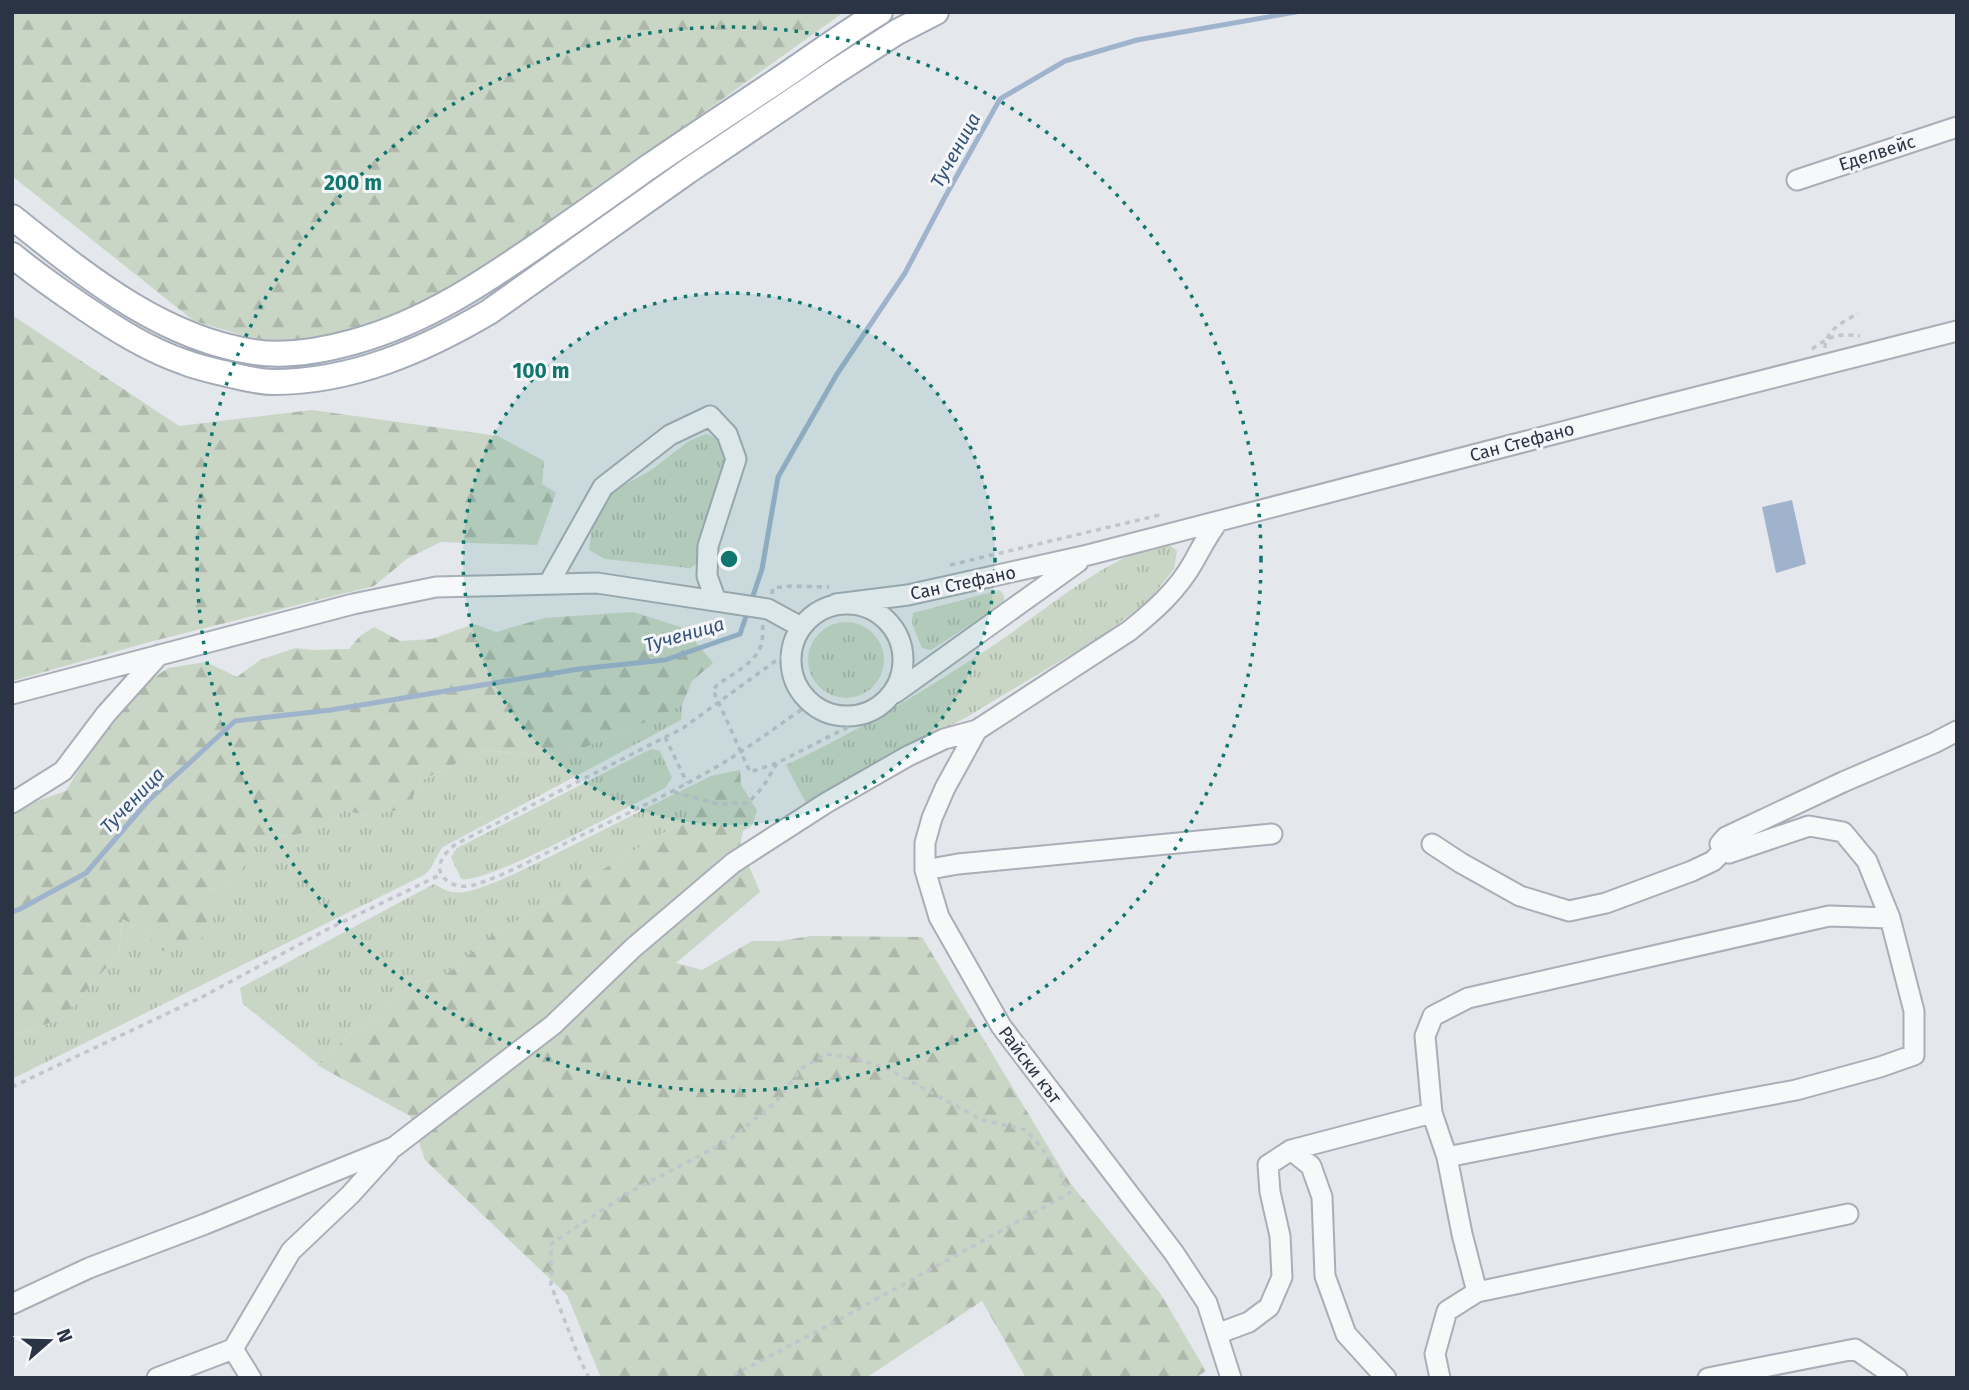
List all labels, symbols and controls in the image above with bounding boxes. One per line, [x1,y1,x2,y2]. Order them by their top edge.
water label: Тученица [925,109,985,192]
street label: Еделвейс [1836,130,1918,176]
text: 200 m [324,170,382,196]
text: 100 m [512,358,570,384]
street label: Сан Стефано [1467,417,1577,467]
centre of rings [717,547,741,571]
street label: Сан Стефано [908,561,1018,605]
water label: Тученица [641,612,727,657]
water label: Тученица [96,763,169,838]
street label: Райски кът [994,1022,1067,1109]
north arrow [14,1306,84,1376]
text: N [52,1325,77,1345]

